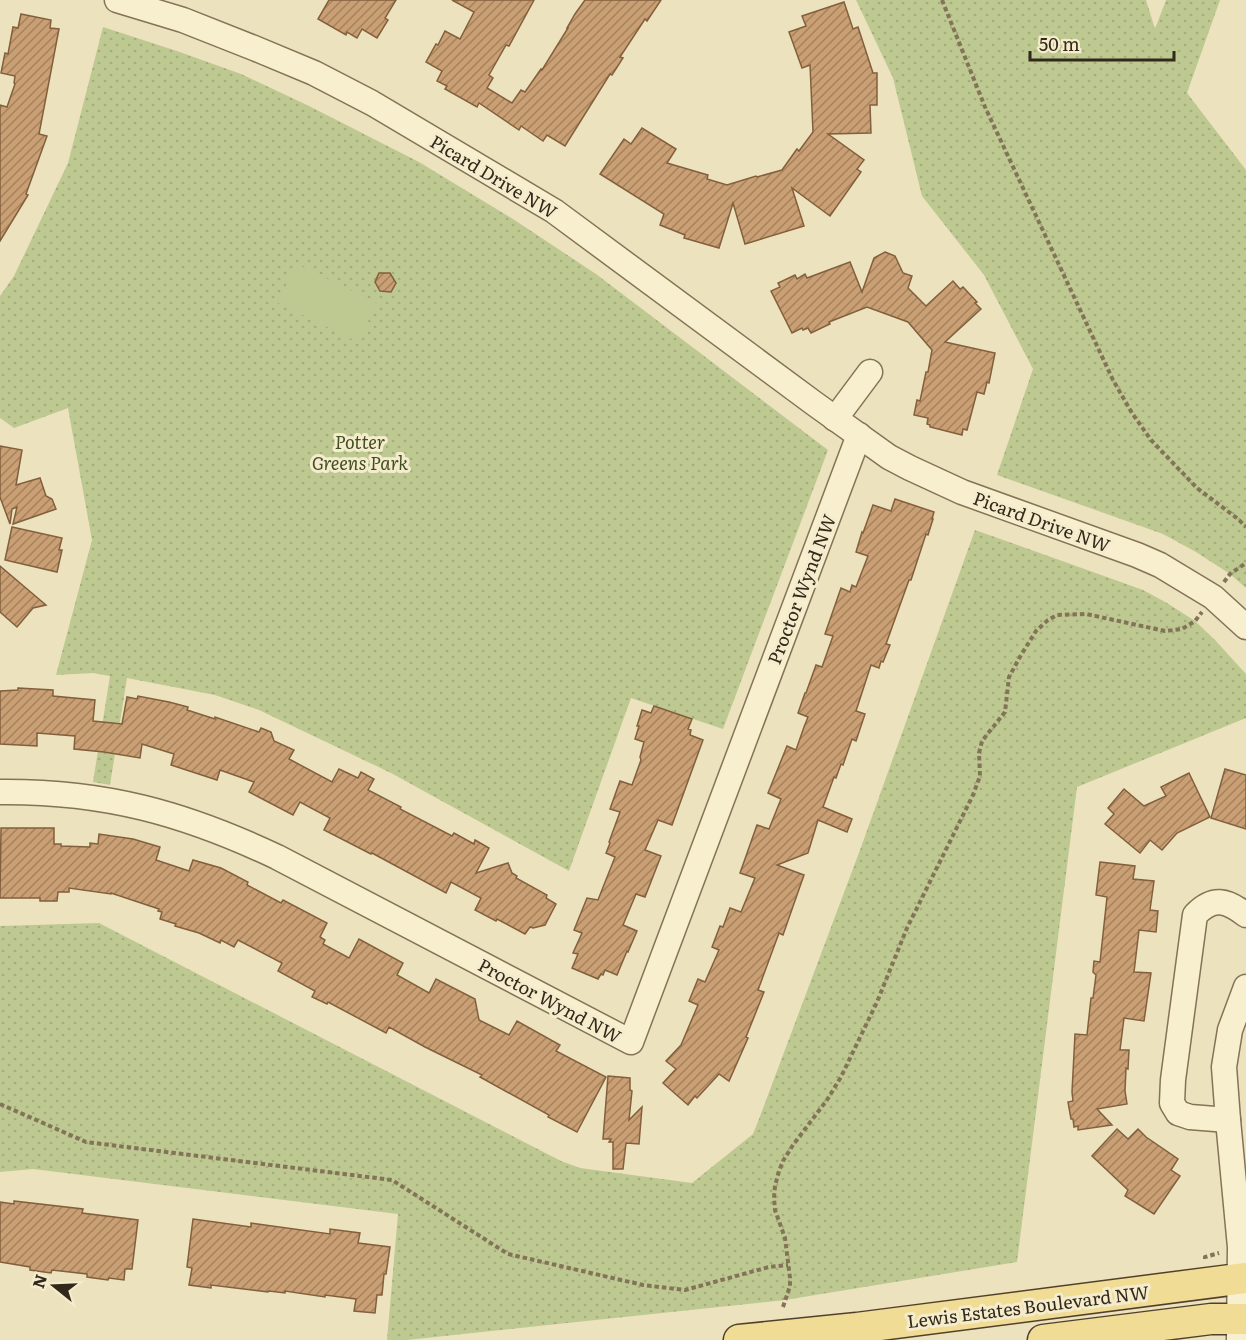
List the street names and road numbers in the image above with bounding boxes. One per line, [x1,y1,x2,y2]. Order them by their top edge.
street label: Picard Drive NW [425,127,563,225]
street label: Picard Drive NW [970,484,1115,558]
street label: Proctor Wynd NW [760,510,842,668]
street label: Proctor Wynd NW [474,951,627,1049]
street label: Lewis Estates Boulevard NW [905,1278,1151,1334]

